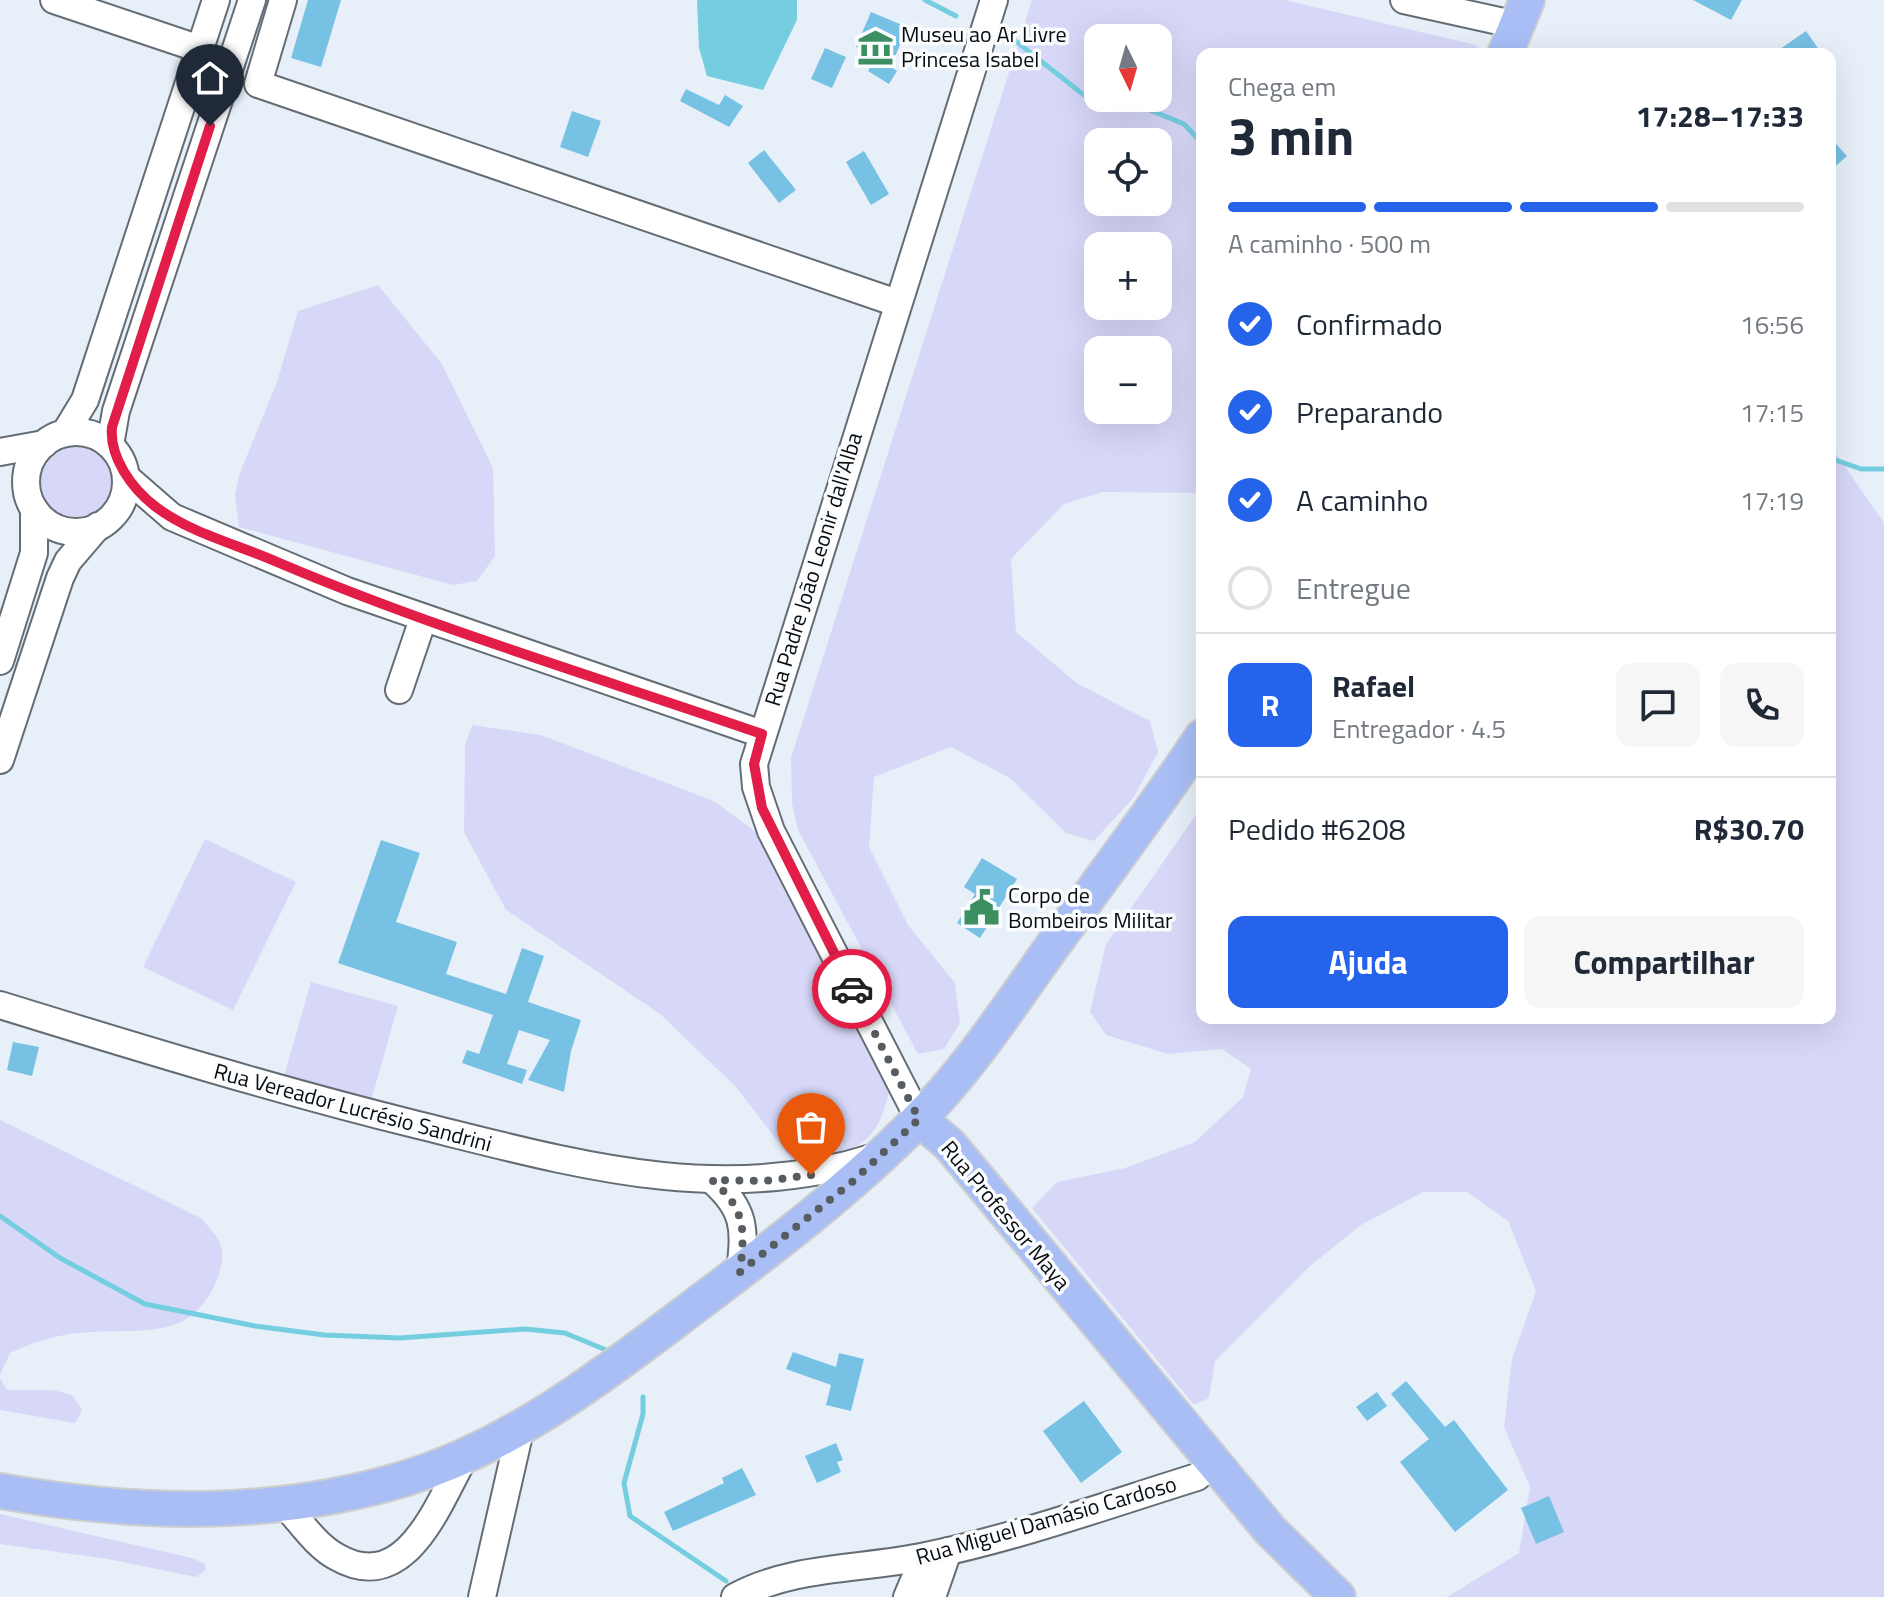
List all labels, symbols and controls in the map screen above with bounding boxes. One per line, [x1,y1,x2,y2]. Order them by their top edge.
place label: Museu ao Ar Livre Princesa Isabel [901,17,1067,76]
north arrow [1084,24,1172,112]
map controls [1084,24,1172,424]
museum icon: Museu ao Ar Livre Princesa Isabel [856,28,894,66]
pin [176,44,244,126]
icon: home [188,56,232,100]
text: Chega em [1228,67,1336,106]
text: 17:28–17:33 [1636,93,1804,139]
text: 3 min [1228,96,1354,175]
button: locate [1084,128,1172,216]
text: A caminho · 500 m [1228,224,1431,263]
button: + [1084,232,1172,320]
text: Confirmado [1296,301,1443,347]
icon: check [1228,302,1272,346]
text: 16:56 [1740,305,1804,344]
button: − [1084,336,1172,424]
text: Preparando [1296,389,1443,435]
icon: check [1228,390,1272,434]
text: 17:15 [1740,393,1804,432]
street label: Rua Padre João Leonir dall'Alba [755,428,871,710]
text: A caminho [1296,477,1428,523]
icon: check [1228,478,1272,522]
text: 17:19 [1740,481,1804,520]
text: Entregue [1296,565,1411,611]
text: Rafael [1332,663,1415,709]
button: chat [1616,663,1700,747]
button: phone [1720,663,1804,747]
text: R [1261,682,1279,728]
text: Entregador · 4.5 [1332,709,1506,748]
text: Pedido #6208 [1228,806,1406,852]
text: R$30.70 [1694,806,1804,852]
place label: Corpo de Bombeiros Militar [1008,878,1173,937]
public building icon: Corpo de Bombeiros Militar [963,889,1001,927]
button: Ajuda [1228,916,1508,1008]
button: Compartilhar [1524,916,1804,1008]
courier [812,949,892,1029]
icon: car [830,967,874,1011]
street label: Rua Vereador Lucrésio Sandrini [210,1053,496,1161]
pin [777,1093,845,1175]
icon: bag [789,1105,833,1149]
street label: Rua Professor Maya [933,1133,1079,1297]
street label: Rua Miguel Damásio Cardoso [912,1466,1180,1574]

